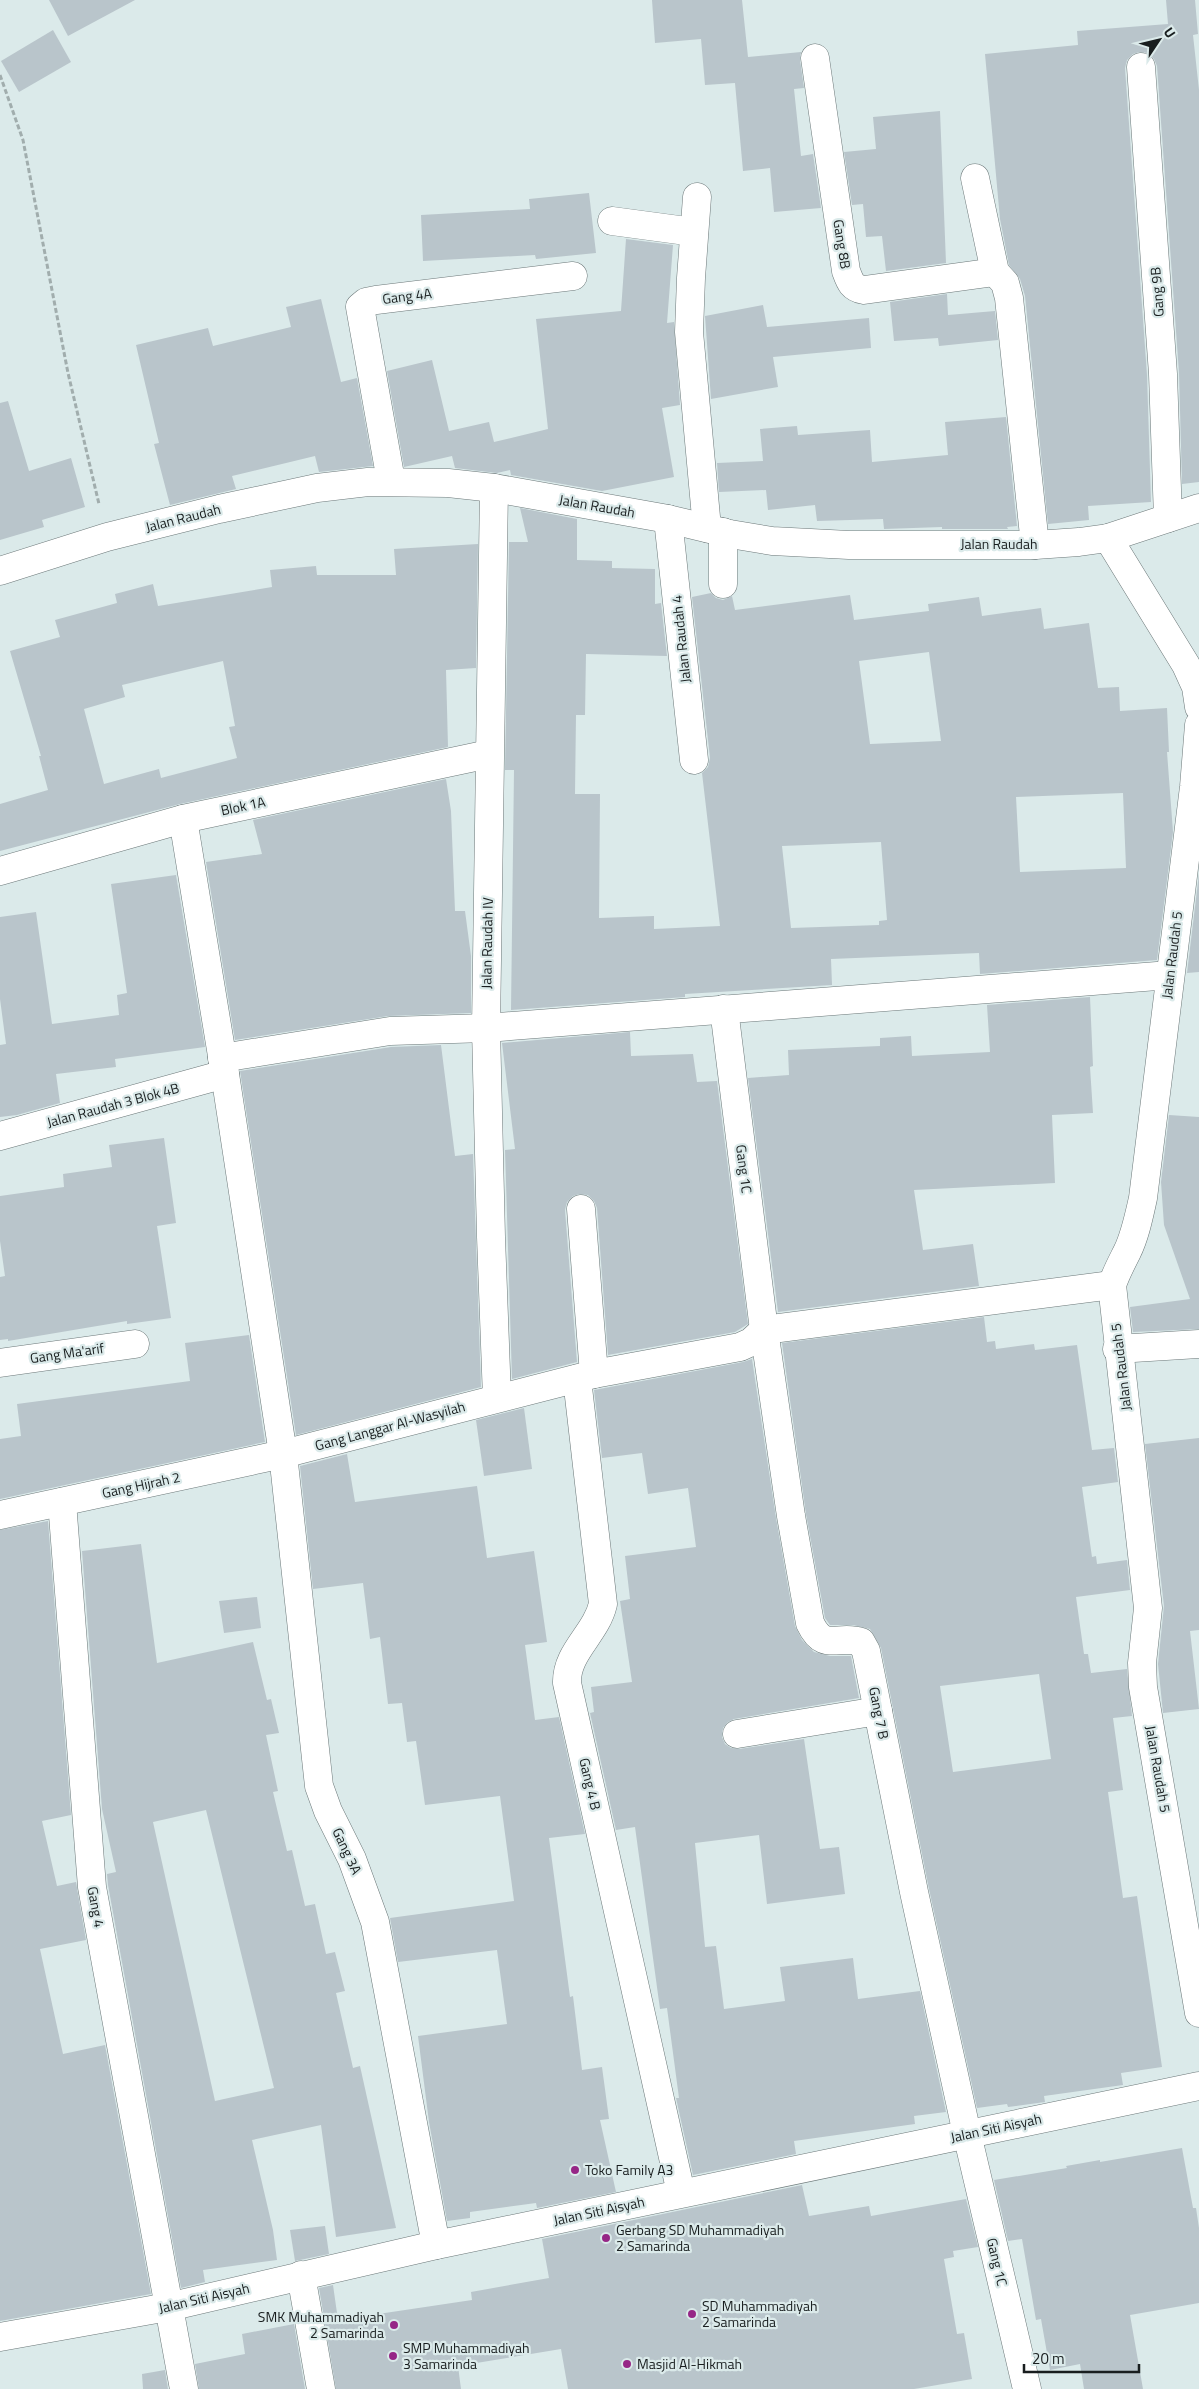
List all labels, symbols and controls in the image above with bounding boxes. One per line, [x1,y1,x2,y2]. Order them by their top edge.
north arrow [1134,15,1184,65]
text: U [1159,22,1181,42]
street label: Gang 8B [828,218,857,270]
street label: Gang 9B [1144,266,1169,318]
street label: Gang 4A [381,282,433,309]
street label: Jalan Raudah [557,488,637,523]
street label: Jalan Raudah [143,498,223,537]
street label: Jalan Raudah [961,533,1037,554]
street label: Jalan Raudah 4 [665,594,696,684]
street label: Blok 1A [219,790,268,820]
street label: Jalan Raudah IV [475,897,498,989]
street label: Jalan Raudah 5 [1156,910,1187,1000]
street label: Jalan Raudah 3 Blok 4B [44,1077,181,1132]
street label: Gang 1C [731,1143,758,1195]
street label: Jalan Raudah 5 [1105,1322,1136,1412]
street label: Gang Ma'arif [29,1337,106,1368]
street label: Gang Langgar Al-Wasyilah [312,1395,467,1456]
street label: Gang Hijrah 2 [100,1466,182,1503]
street label: Gang 7 B [864,1685,895,1741]
street label: Jalan Raudah 5 [1141,1724,1176,1814]
street label: Gang 4 B [574,1756,607,1812]
street label: Gang 3A [327,1824,368,1878]
street label: Gang 4 [83,1885,110,1929]
street label: Jalan Siti Aisyah [948,2108,1043,2147]
place label: Toko Family A3 [585,2159,673,2180]
marker: Toko Family A3 [569,2164,581,2176]
street label: Jalan Siti Aisyah [551,2191,646,2230]
place label: Gerbang SD Muhammadiyah 2 Samarinda [616,2219,784,2256]
marker: Gerbang SD Muhammadiyah 2 Samarinda [600,2232,612,2244]
street label: Gang 1C [982,2236,1013,2288]
street label: Jalan Siti Aisyah [156,2277,251,2318]
place label: SD Muhammadiyah 2 Samarinda [702,2295,818,2332]
place label: SMK Muhammadiyah 2 Samarinda [258,2306,384,2343]
marker: SD Muhammadiyah 2 Samarinda [686,2308,698,2320]
marker: SMK Muhammadiyah 2 Samarinda [388,2319,400,2331]
place label: SMP Muhammadiyah 3 Samarinda [403,2337,530,2374]
scale bar [1024,2342,1139,2374]
text: 20 m [1032,2347,1065,2370]
marker: SMP Muhammadiyah 3 Samarinda [387,2350,399,2362]
place label: Masjid Al-Hikmah [637,2353,742,2374]
marker: Masjid Al-Hikmah [621,2358,633,2370]

